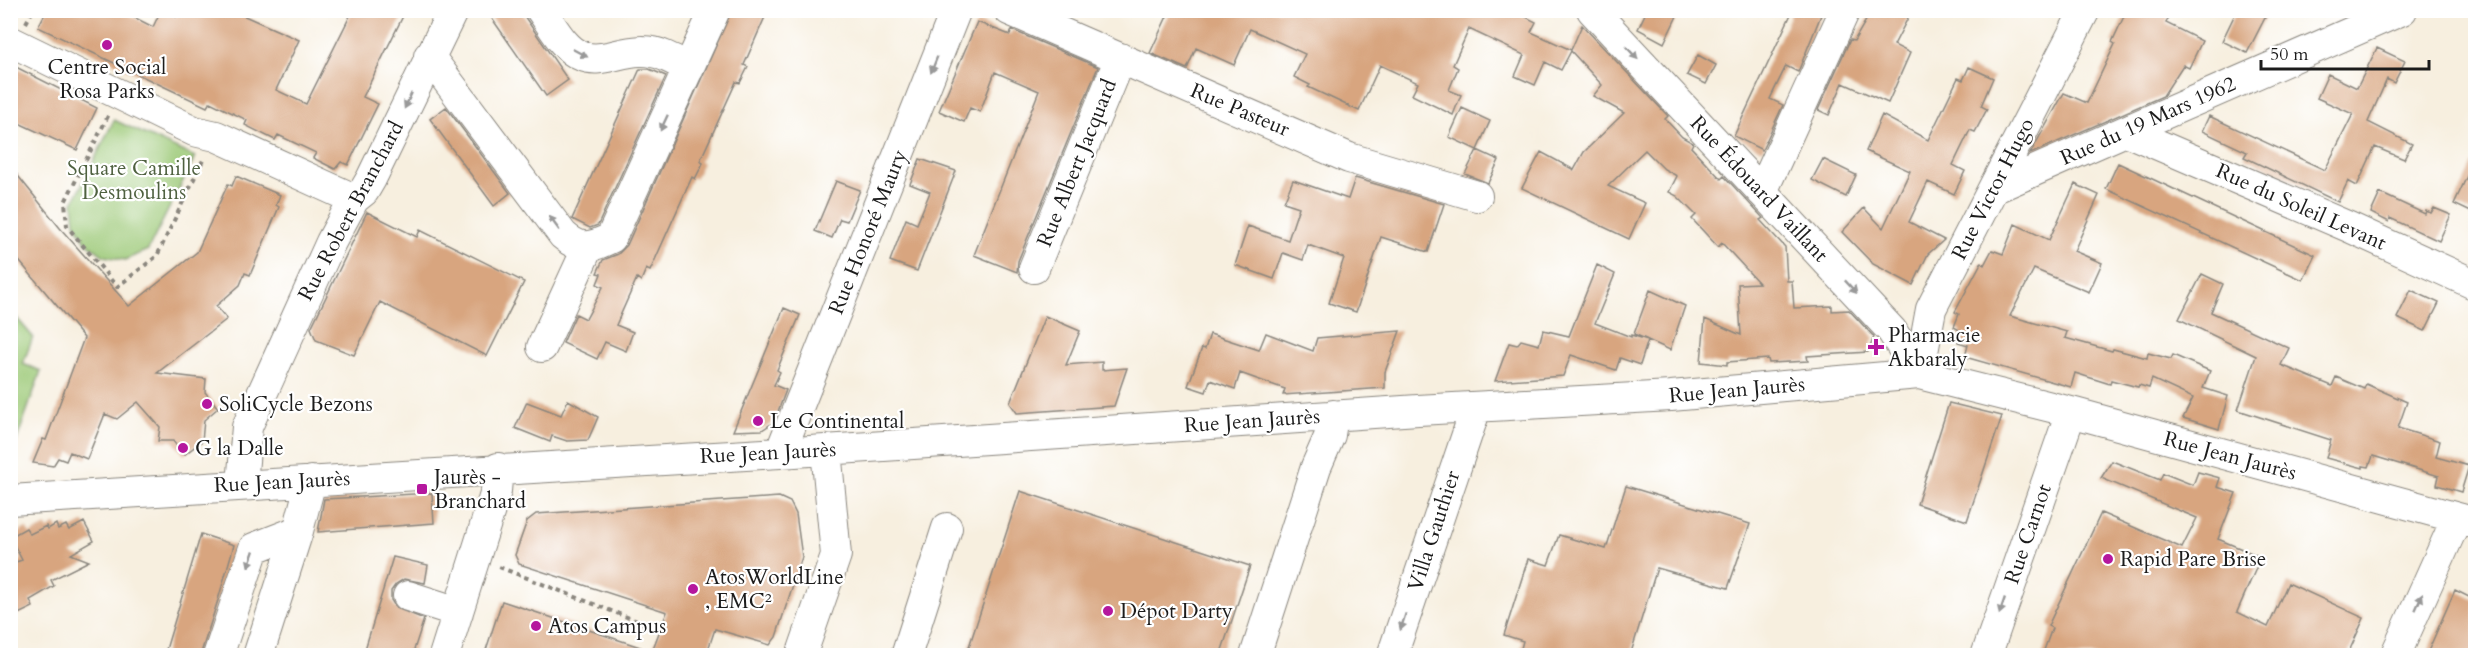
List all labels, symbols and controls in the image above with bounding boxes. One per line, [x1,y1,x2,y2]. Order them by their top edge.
scale bar [2261,33,2429,71]
marker: Centre Social Rosa Parks [100,38,114,52]
text: 50 m [2270,42,2309,67]
one-way arrow [1625,45,1638,60]
one-way arrow [572,48,589,58]
place label: Centre Social Rosa Parks [48,53,166,106]
one-way arrow [929,56,938,74]
street label: Rue du 19 Mars 1962 [2056,69,2240,173]
street label: Rue Albert Jacquard [1030,75,1124,251]
street label: Rue Pasteur [1186,76,1294,144]
one-way arrow [404,92,413,109]
street label: Rue Édouard Vaillant [1683,109,1835,269]
street label: Rue Victor Hugo [1945,113,2041,265]
one-way arrow [659,115,668,132]
street label: Rue Robert Branchard [291,116,411,306]
street label: Rue Honoré Maury [822,145,914,319]
park label: Square Camille Desmoulins [67,154,201,207]
street label: Rue du Soleil Levant [2211,156,2391,258]
one-way arrow [548,215,560,231]
one-way arrow [1844,280,1858,294]
place label: Pharmacie Akbaraly [1888,321,1981,374]
marker: Pharmacie Akbaraly [1869,340,1883,354]
street label: Rue Jean Jaurès [1668,370,1806,410]
place label: SoliCycle Bezons [219,390,373,419]
marker: SoliCycle Bezons [200,397,214,411]
street label: Rue Jean Jaurès [1183,402,1321,440]
place label: Le Continental [770,407,904,436]
marker: Le Continental [751,414,765,428]
street label: Rue Jean Jaurès [2160,424,2300,488]
place label: G la Dalle [195,434,284,463]
street label: Rue Jean Jaurès [699,435,837,471]
marker: G la Dalle [176,441,190,455]
place label: Jaurès - Branchard [431,463,526,516]
street label: Rue Jean Jaurès [213,464,351,500]
street label: Villa Gauthier [1401,467,1467,595]
street label: Rue Carnot [1997,480,2059,588]
marker: Jaurès - Branchard [415,482,429,496]
place label: Rapid Pare Brise [2120,545,2266,574]
one-way arrow [245,550,255,568]
marker: Rapid Pare Brise [2101,552,2115,566]
place label: AtosWorldLine , EMC² [705,563,844,616]
marker: AtosWorldLine , EMC² [686,582,700,596]
one-way arrow [2414,593,2424,611]
place label: Dépot Darty [1120,597,1233,626]
one-way arrow [1997,597,2007,615]
marker: Dépot Darty [1101,604,1115,618]
place label: Atos Campus [548,612,666,641]
one-way arrow [1398,613,1408,631]
marker: Atos Campus [529,619,543,633]

